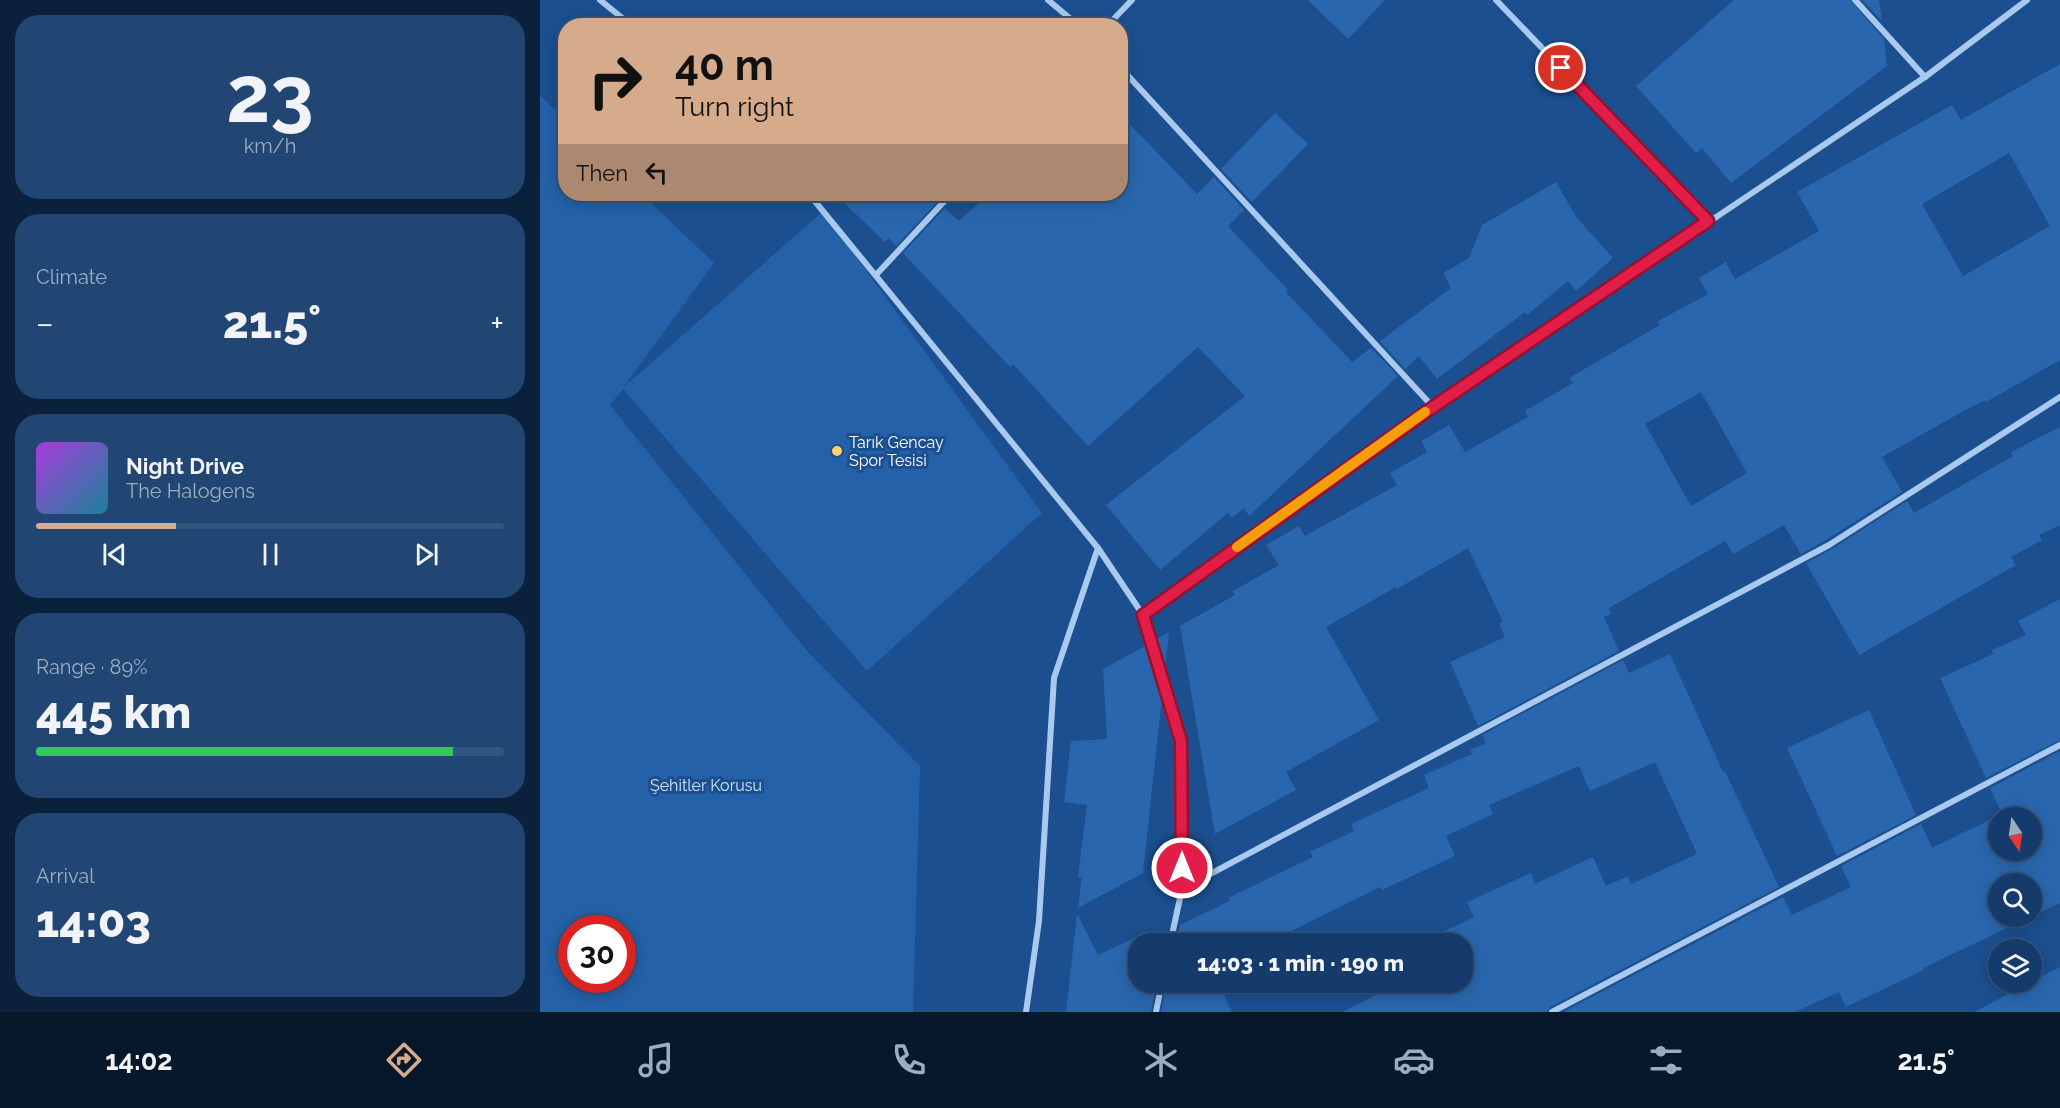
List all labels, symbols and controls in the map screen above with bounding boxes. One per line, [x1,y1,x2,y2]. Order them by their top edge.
text: 40 m [675,41,774,90]
icon: right [576,42,654,120]
pin [1535,42,1586,93]
text: 23 [226,49,314,140]
icon: arrive [1544,51,1577,84]
text: Turn right [675,91,794,122]
text: km/h [244,134,296,158]
icon: left [640,156,673,189]
text: Then [576,160,628,186]
text: Climate [36,265,107,289]
text: 21.5° [223,296,321,349]
text: − [36,304,54,343]
text: + [490,304,504,343]
place label: Tarık Gencay Spor Tesisi [849,433,944,470]
marker: Tarık Gencay Spor Tesisi [830,444,844,458]
text: Night Drive [126,453,244,479]
text: The Halogens [126,479,255,503]
icon: previous [98,538,131,571]
icon: pause [254,538,287,571]
icon: next [410,538,443,571]
text: Range · 89% [36,655,147,679]
text: 445 km [36,686,191,739]
park label: Şehitler Korusu [650,776,762,795]
north arrow [1988,807,2042,861]
map controls [1988,807,2042,993]
position arrow [1150,836,1214,900]
text: Arrival [36,864,95,888]
button: search [1988,873,2042,927]
text: 14:03 [36,895,151,948]
speed limit sign: 30 [558,915,636,993]
button: layers [1988,939,2042,993]
text: 14:03 · 1 min · 190 m [1197,950,1404,976]
icon: directions [383,1039,425,1081]
icon: music [635,1039,677,1081]
icon: phone [888,1039,930,1081]
icon: climate [1140,1039,1182,1081]
icon: car [1393,1039,1435,1081]
icon: filters [1645,1039,1687,1081]
text: 14:02 [105,1045,172,1076]
text: 21.5° [1897,1045,1955,1076]

